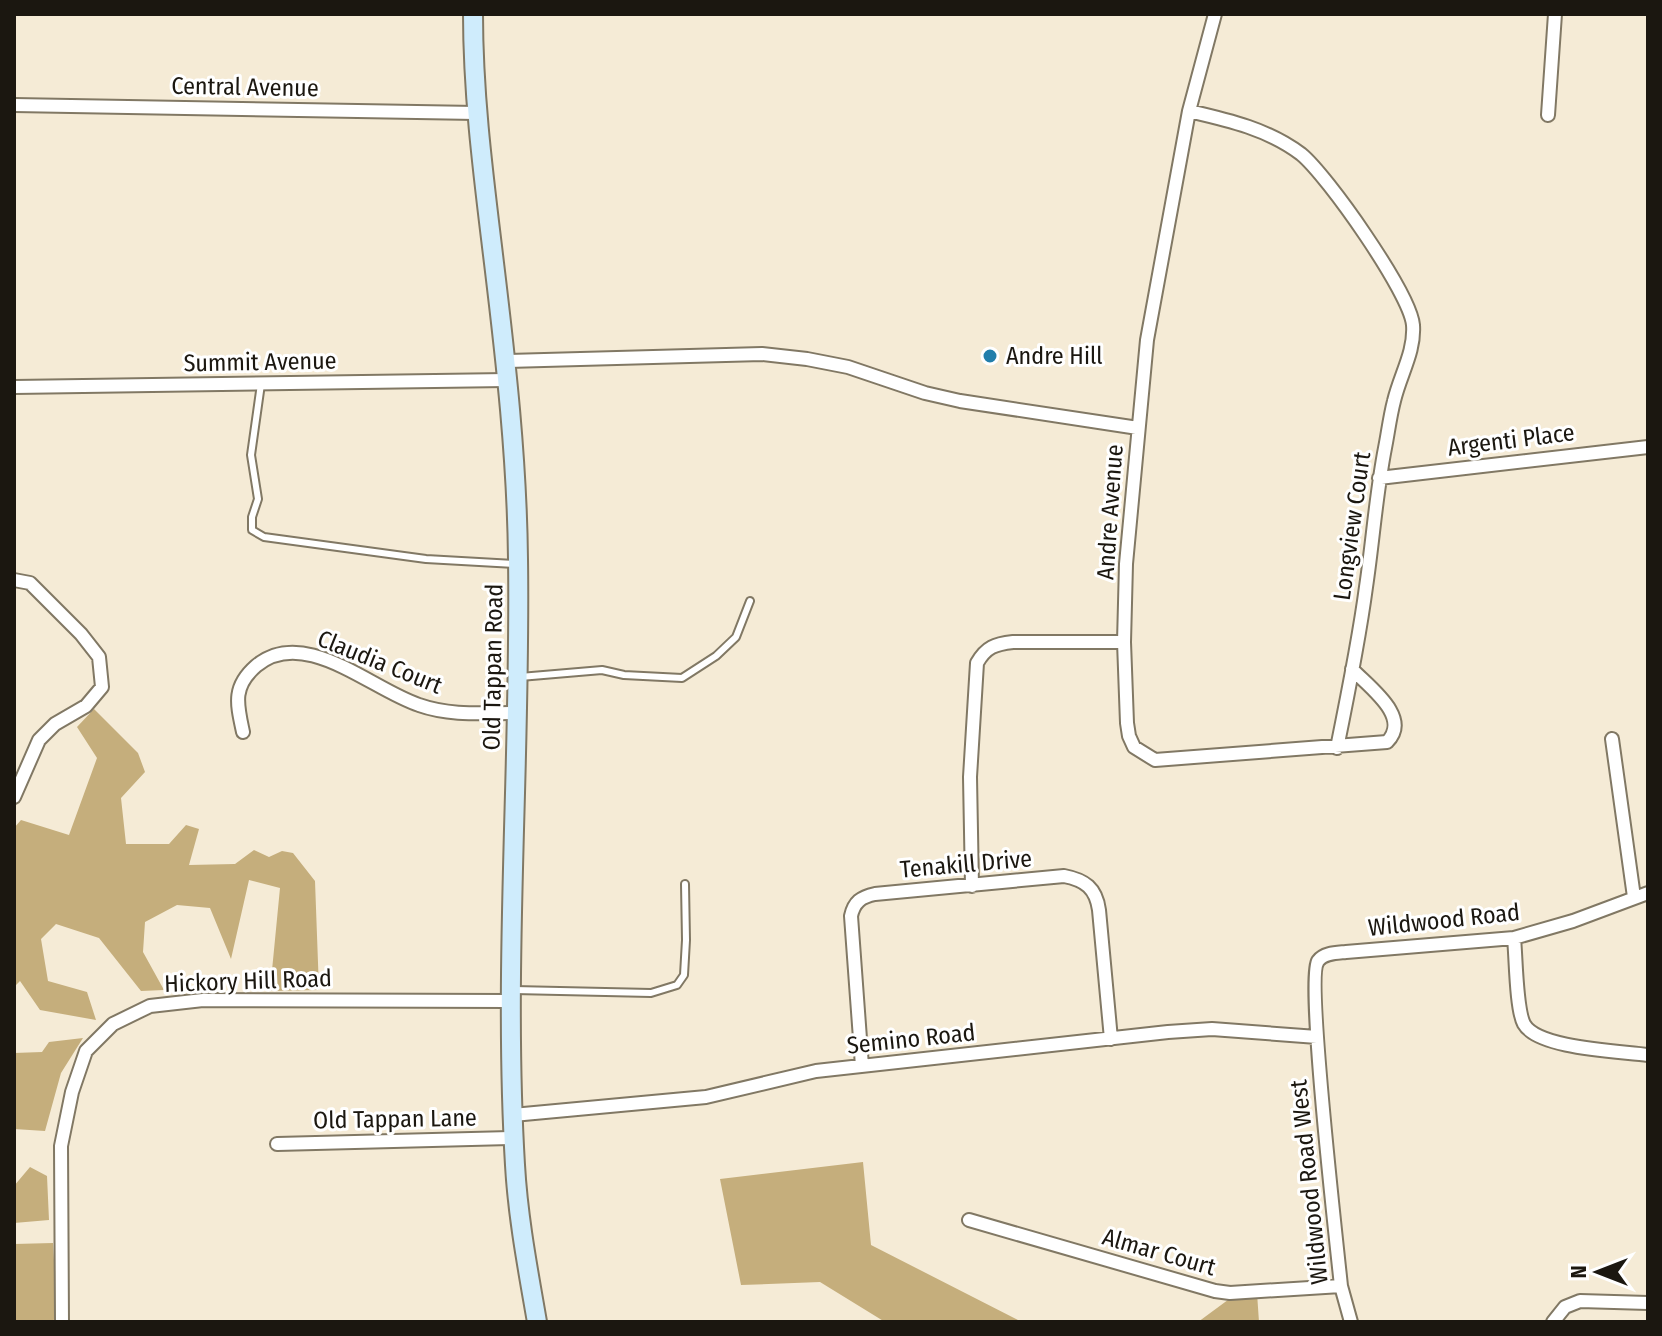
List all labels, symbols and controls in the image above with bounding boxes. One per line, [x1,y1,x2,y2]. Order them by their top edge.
street label: Central Avenue [171,72,319,102]
place label: Andre Hill [1006,342,1103,370]
street label: Summit Avenue [183,347,337,377]
marker: Andre Hill [981,347,999,365]
street label: Argenti Place [1446,418,1576,462]
street label: Andre Avenue [1091,443,1129,581]
street label: Longview Court [1328,450,1376,602]
street label: Old Tappan Road [478,583,508,751]
street label: Claudia Court [314,624,447,700]
street label: Tenakill Drive [899,844,1033,884]
street label: Wildwood Road [1367,898,1521,942]
street label: Hickory Hill Road [164,964,332,998]
street label: Semino Road [845,1018,977,1060]
street label: Wildwood Road West [1284,1078,1334,1286]
street label: Old Tappan Lane [313,1104,477,1134]
street label: Almar Court [1099,1223,1219,1282]
north arrow [1558,1232,1638,1312]
text: N [1565,1265,1592,1279]

